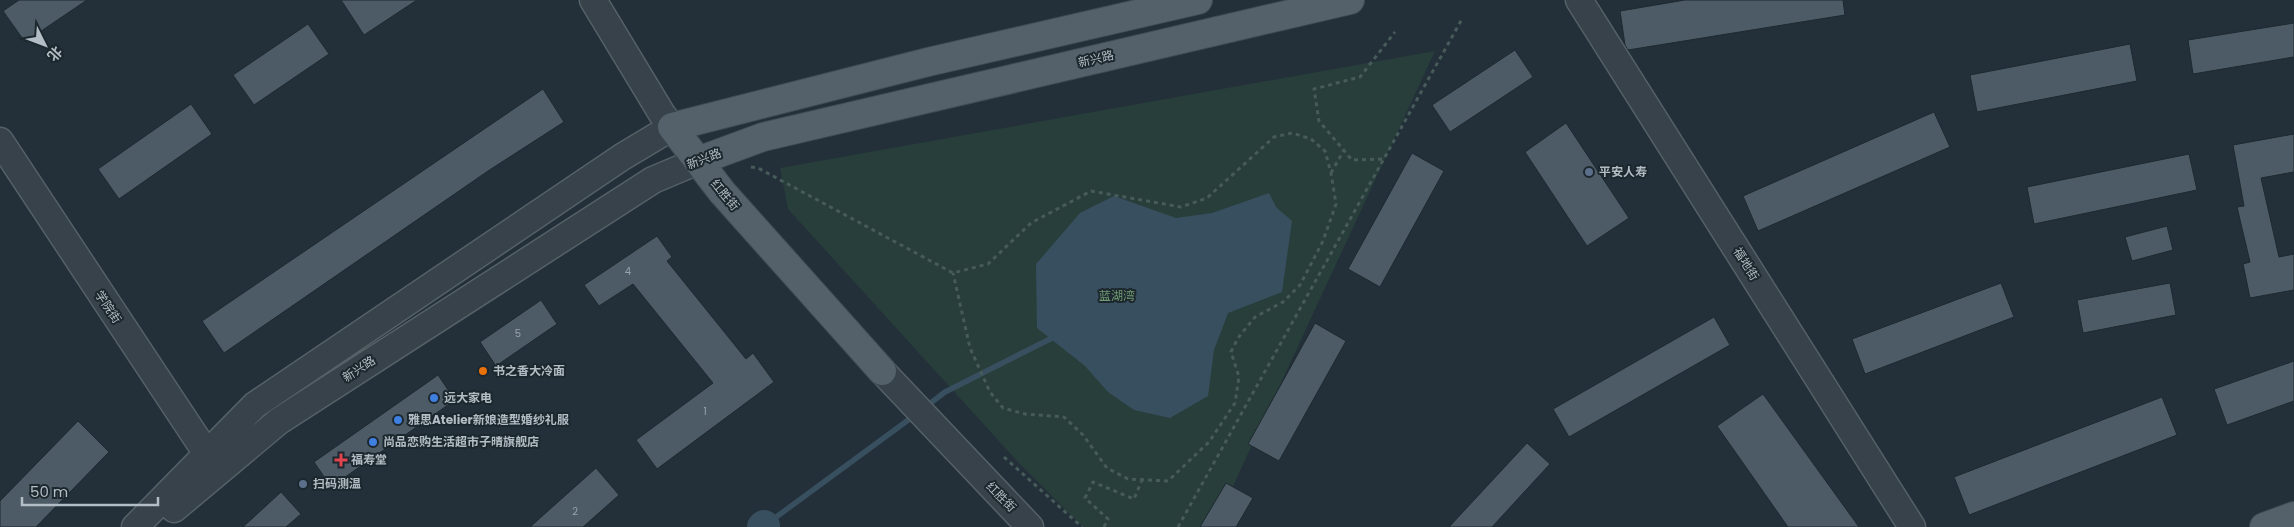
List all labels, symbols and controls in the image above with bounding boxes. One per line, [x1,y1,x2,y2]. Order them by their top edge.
north arrow [20,20,70,70]
text: 北 [43,42,67,66]
street label: 新兴路 [1076,46,1115,71]
street label: 新兴路 [684,144,724,173]
place label: 平安人寿 [1599,163,1647,180]
marker: 平安人寿 [1583,166,1595,178]
street label: 红胜街 [707,175,743,214]
street label: 福地街 [1730,244,1763,284]
house number: 4 [625,264,631,279]
street label: 学院街 [91,287,126,326]
park label: 蓝湖湾 [1099,287,1135,304]
house number: 5 [515,326,521,341]
street label: 新兴路 [339,352,378,386]
place label: 书之香大冷面 [493,362,565,379]
marker: 书之香大冷面 [477,365,489,377]
place label: 远大家电 [444,389,492,406]
marker: 远大家电 [428,392,440,404]
house number: 1 [703,404,707,419]
place label: 雅思Atelier新娘造型婚纱礼服 [408,411,570,428]
marker: 雅思Atelier新娘造型婚纱礼服 [392,414,404,426]
place label: 尚品恋购生活超市子晴旗舰店 [383,433,539,450]
marker: 尚品恋购生活超市子晴旗舰店 [367,436,379,448]
place label: 福寿堂 [351,451,387,468]
marker: 福寿堂 [335,454,347,466]
scale bar [22,474,159,506]
place label: 扫码测温 [313,475,361,492]
marker: 扫码测温 [297,478,309,490]
street label: 红胜街 [983,478,1020,515]
text: 50 m [30,481,68,502]
house number: 2 [572,504,578,519]

